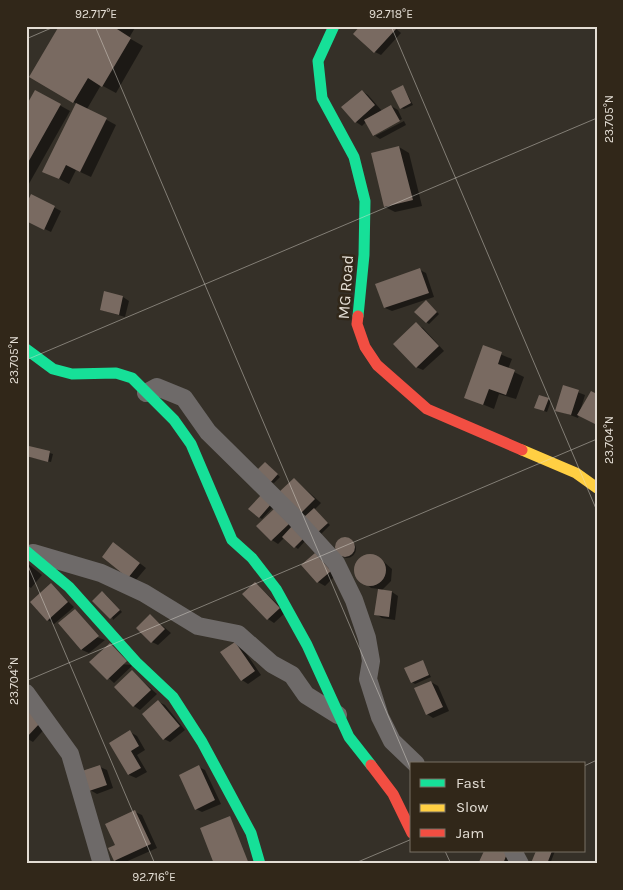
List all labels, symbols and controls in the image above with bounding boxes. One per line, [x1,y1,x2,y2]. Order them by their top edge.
text: 92.717°E [75,7,117,21]
text: 92.718°E [369,7,413,21]
text: 23.705°N [602,95,616,143]
street label: MG Road [334,254,357,320]
text: 23.705°N [7,336,21,384]
text: 23.704°N [602,416,616,464]
text: 23.704°N [7,657,21,705]
legend [410,762,586,852]
text: Fast [456,774,486,792]
text: Slow [456,798,488,816]
text: Jam [456,824,484,842]
text: 92.716°E [132,870,176,884]

